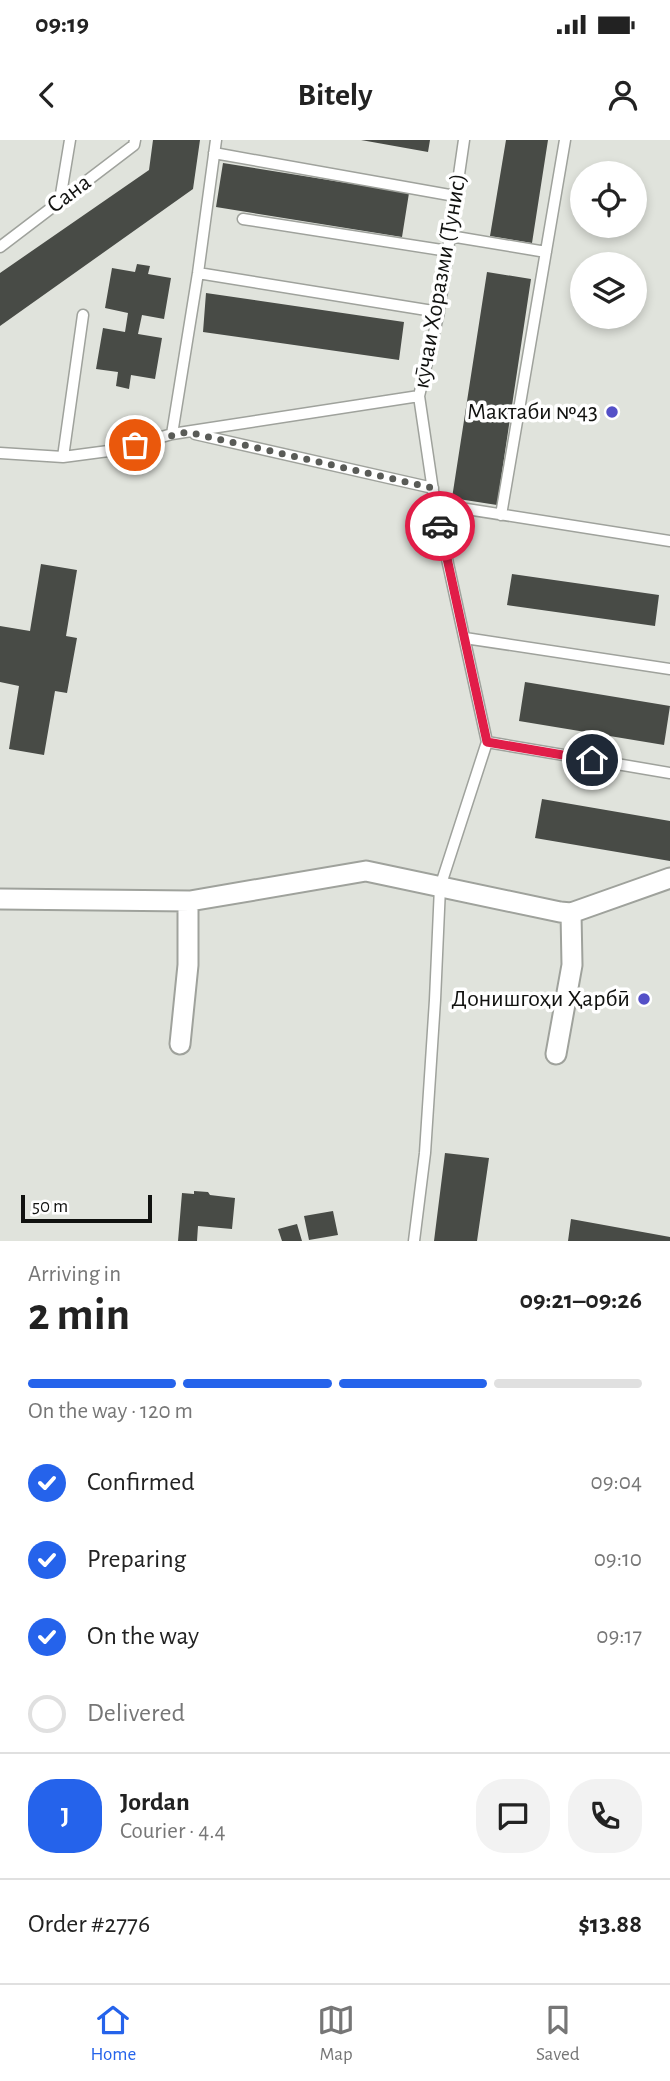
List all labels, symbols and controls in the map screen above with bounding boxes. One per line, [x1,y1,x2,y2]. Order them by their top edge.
text: 09:19 [35,11,89,37]
icon: back [28,76,66,114]
icon: person [604,76,642,114]
text: Bitely [297,79,373,111]
map controls [570,161,647,329]
button: locate [570,161,647,238]
street label: Сана [43,170,95,218]
street label: кӯчаи Хоразми (Тунис) [409,172,471,390]
button: layers [570,252,647,329]
place label: Мактаби №43 [467,400,598,424]
marker: Мактаби №43 [604,404,620,420]
pin [105,415,165,475]
icon: bag [116,426,154,464]
courier [405,491,475,561]
icon: car [421,507,459,545]
pin [562,730,622,790]
icon: home [573,741,611,779]
place label: Донишгоҳи Ҳарбӣ [452,987,630,1011]
marker: Донишгоҳи Ҳарбӣ [636,991,652,1007]
scale bar [21,1192,152,1224]
text: 50 m [32,1197,68,1216]
text: Arriving in [28,1263,121,1286]
text: 09:21–09:26 [519,1287,642,1313]
text: 2 min [28,1292,130,1338]
text: On the way · 120 m [28,1400,193,1423]
icon: check [28,1464,66,1502]
text: Confirmed [87,1469,195,1495]
text: 09:04 [591,1471,642,1494]
icon: check [28,1541,66,1579]
text: Preparing [87,1546,186,1572]
text: 09:10 [594,1548,642,1571]
icon: check [28,1618,66,1656]
text: On the way [87,1623,199,1649]
text: 09:17 [596,1625,642,1648]
text: Delivered [87,1700,185,1726]
button: chat [476,1779,550,1853]
button: phone [568,1779,642,1853]
text: Jordan [120,1789,190,1815]
text: J [61,1803,69,1829]
text: Courier · 4.4 [120,1820,226,1843]
text: Order #2776 [28,1911,150,1937]
text: $13.88 [578,1911,642,1937]
tab: Home [90,2001,136,2066]
tab: Map [317,2001,355,2066]
tab: Saved [536,2001,580,2066]

